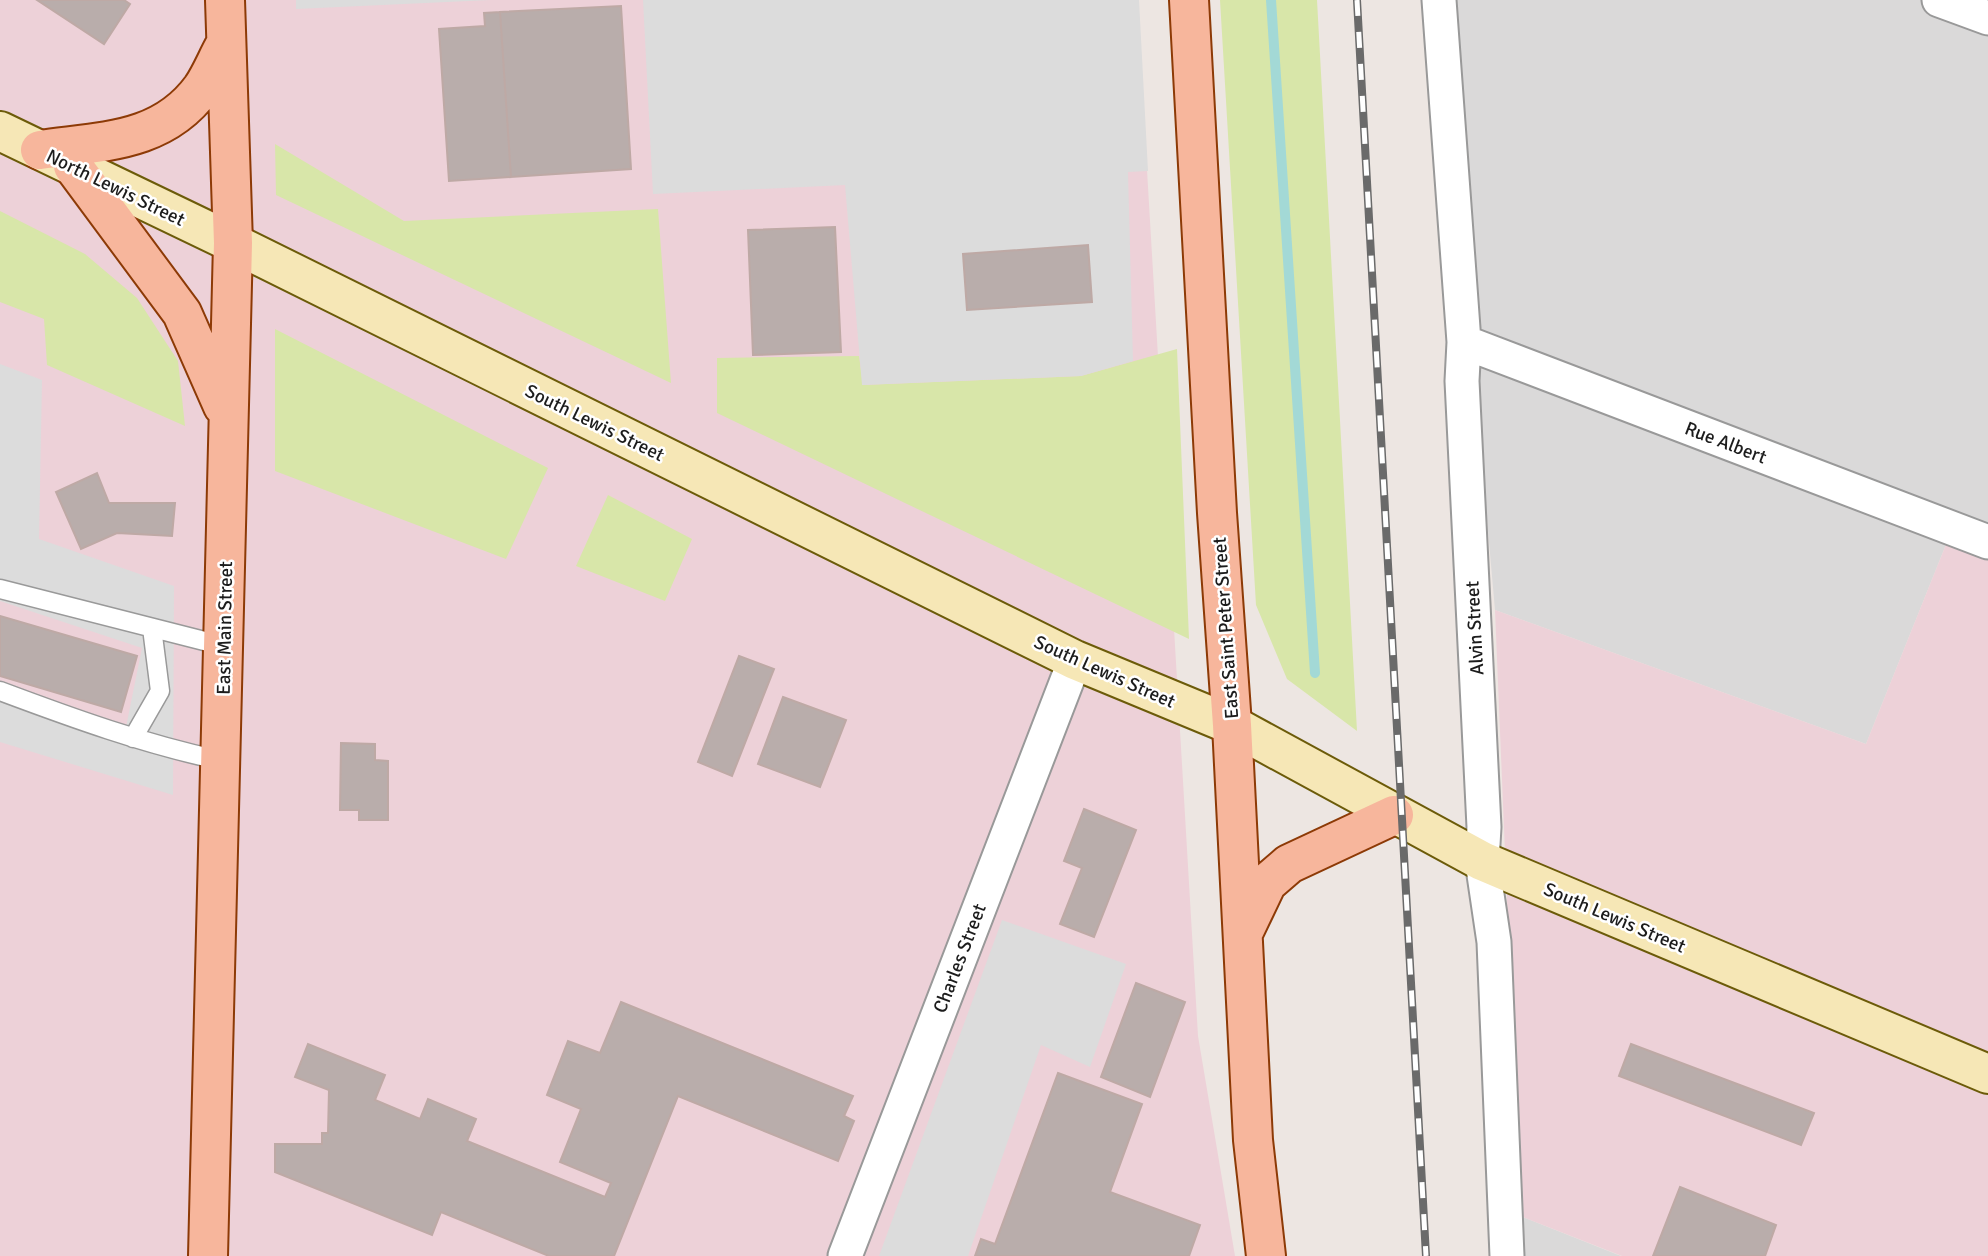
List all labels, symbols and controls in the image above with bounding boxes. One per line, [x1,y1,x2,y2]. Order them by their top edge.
street label: North Lewis Street [42,144,189,232]
street label: South Lewis Street [521,379,668,467]
street label: Rue Albert [1681,416,1770,470]
street label: East Saint Peter Street [1208,536,1244,720]
street label: East Main Street [212,561,238,695]
street label: Alvin Street [1461,580,1489,676]
street label: South Lewis Street [1030,630,1179,714]
street label: South Lewis Street [1540,877,1689,959]
street label: Charles Street [928,900,992,1017]

